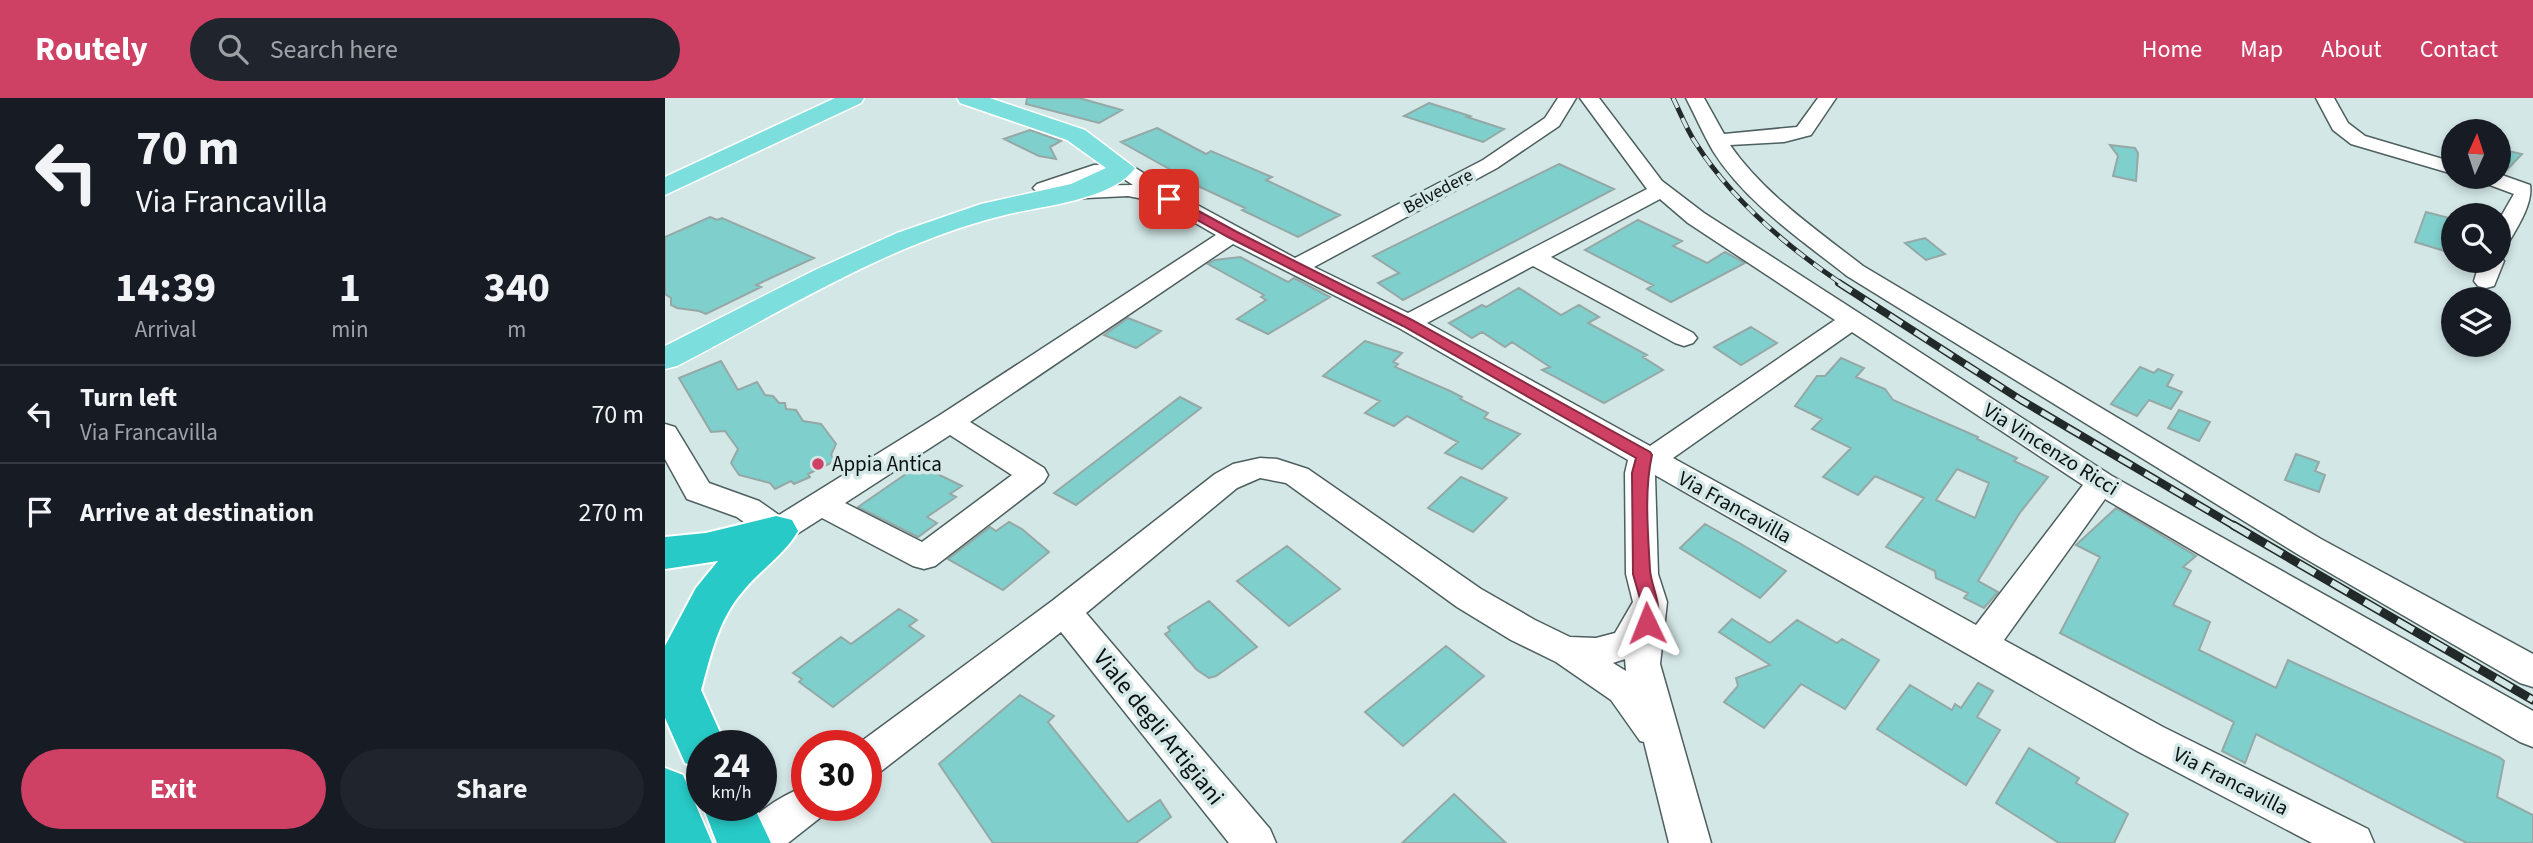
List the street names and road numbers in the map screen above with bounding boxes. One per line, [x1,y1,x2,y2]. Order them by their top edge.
street label: Belvedere [1399,163,1477,220]
street label: Via Vincenzo Ricci [1978,395,2124,503]
street label: Via Francavilla [1673,463,1797,551]
street label: Viale degli Artigiani [1085,642,1232,813]
street label: Via Francavilla [2168,739,2294,823]

